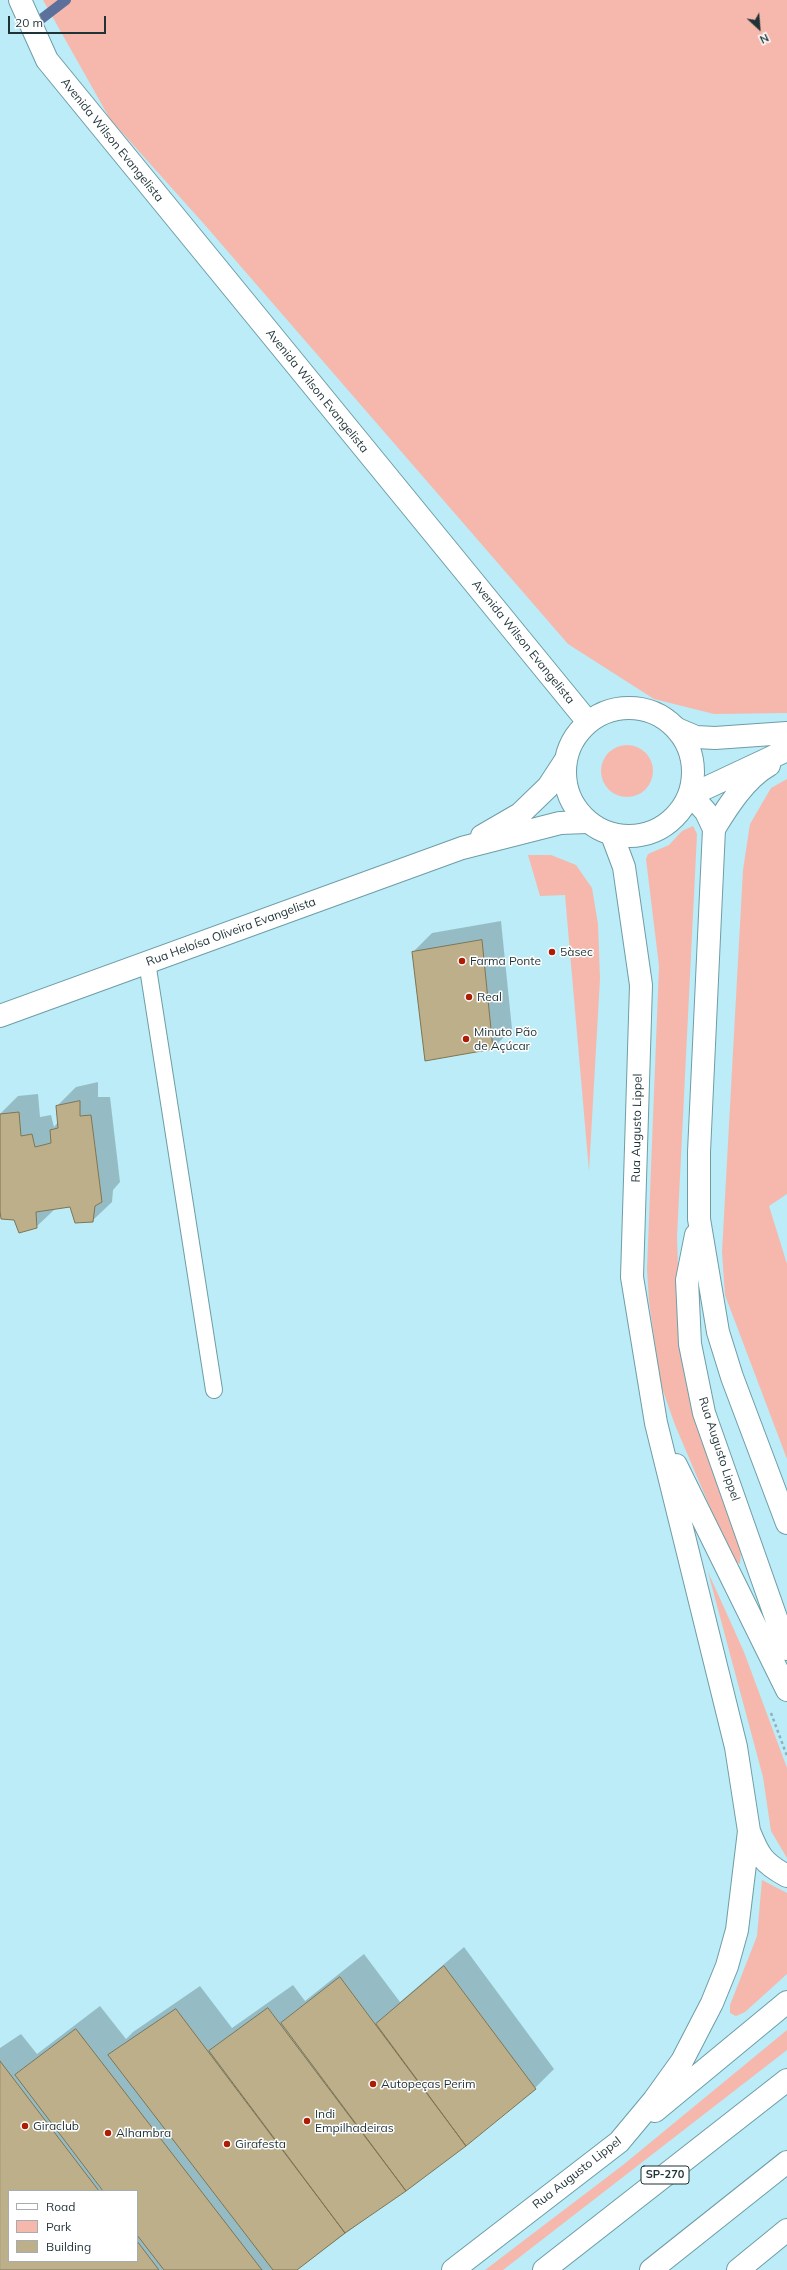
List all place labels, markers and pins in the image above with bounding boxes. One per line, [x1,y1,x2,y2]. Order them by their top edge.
place label: 5àsec [560,945,593,959]
marker: 5àsec [547,947,557,957]
place label: Farma Ponte [470,954,541,968]
marker: Farma Ponte [457,956,467,966]
place label: Real [477,990,502,1004]
marker: Real [464,992,474,1002]
place label: Minuto Pão de Açúcar [474,1025,537,1053]
marker: Minuto Pão de Açúcar [461,1034,471,1044]
place label: Autopeças Perim [381,2077,475,2091]
marker: Autopeças Perim [368,2079,378,2089]
place label: Indi Empilhadeiras [315,2107,394,2135]
marker: Indi Empilhadeiras [302,2116,312,2126]
place label: Giraclub [33,2119,79,2133]
marker: Giraclub [20,2121,30,2131]
place label: Alhambra [116,2126,171,2140]
marker: Alhambra [103,2128,113,2138]
place label: Girafesta [235,2137,286,2151]
marker: Girafesta [222,2139,232,2149]

